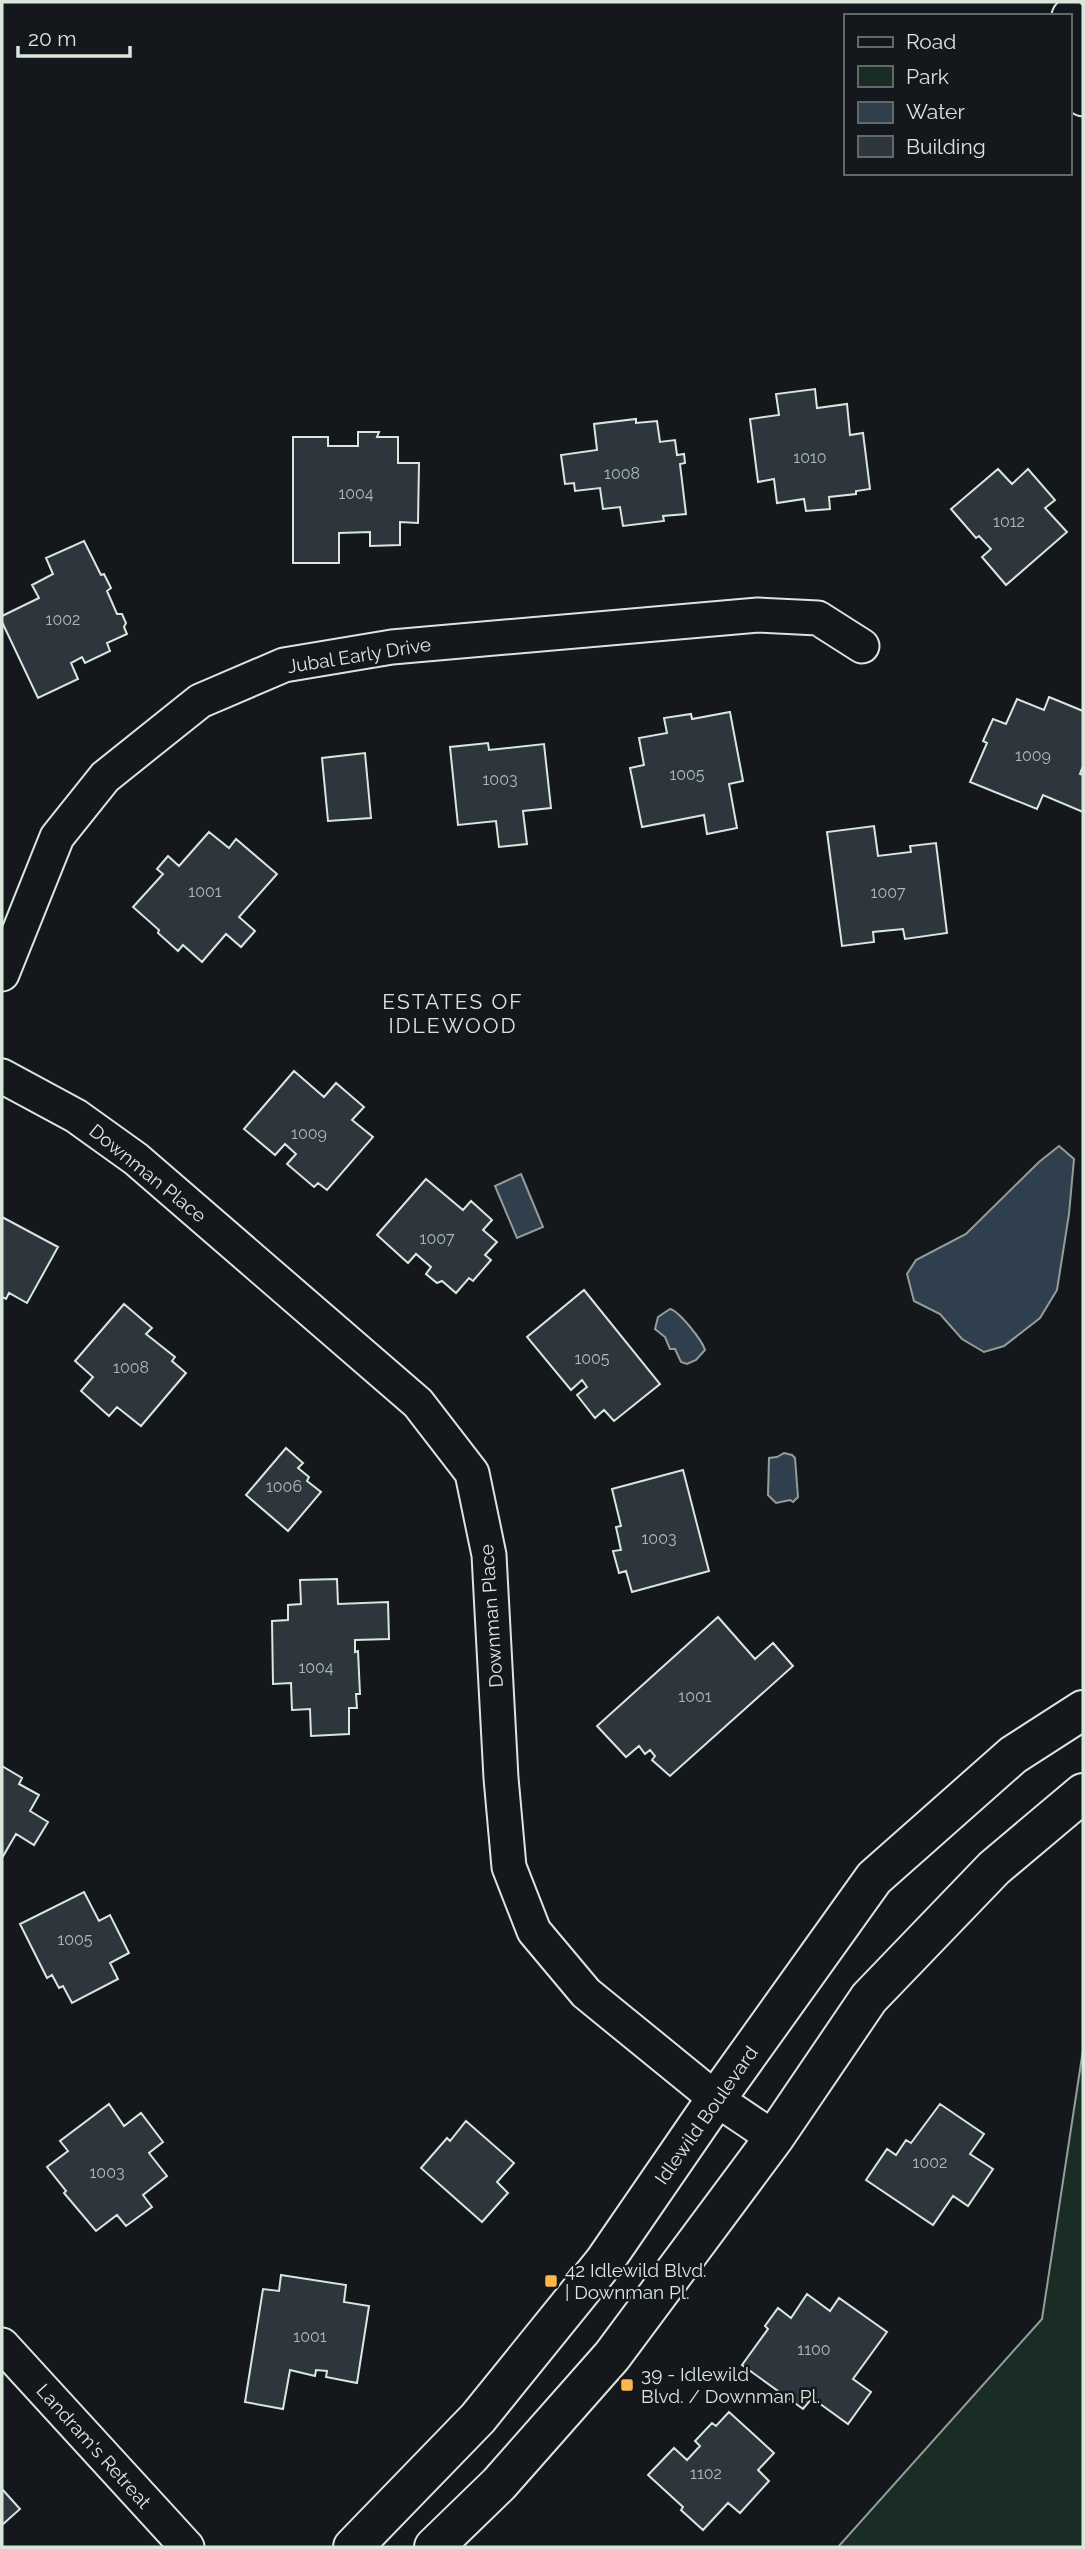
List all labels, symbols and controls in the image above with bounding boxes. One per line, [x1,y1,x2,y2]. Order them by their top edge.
scale bar [18,14,130,58]
legend [844,14,1071,175]
text: 20 m [28,26,76,51]
text: Road [906,29,956,54]
text: Park [906,64,949,89]
text: Water [906,99,965,124]
text: Building [906,134,986,159]
house number: 1010 [793,448,827,467]
house number: 1008 [604,464,640,483]
house number: 1004 [338,484,374,503]
house number: 1012 [993,512,1025,531]
house number: 1002 [46,610,80,629]
street label: Jubal Early Drive [286,633,432,677]
house number: 1009 [1015,746,1051,765]
house number: 1005 [669,765,705,784]
house number: 1003 [483,770,517,789]
house number: 1001 [188,882,222,901]
house number: 1007 [871,883,906,902]
district label: ESTATES OF IDLEWOOD [382,989,524,1038]
street label: Downman Place [85,1119,211,1227]
house number: 1009 [291,1124,327,1143]
house number: 1007 [420,1229,455,1248]
house number: 1005 [574,1349,610,1368]
house number: 1008 [113,1358,149,1377]
house number: 1006 [266,1477,302,1496]
house number: 1003 [642,1529,676,1548]
street label: Downman Place [475,1544,507,1688]
house number: 1004 [298,1658,334,1677]
house number: 1001 [678,1687,712,1706]
house number: 1005 [57,1930,93,1949]
street label: Idlewild Boulevard [650,2042,762,2188]
house number: 1002 [913,2153,947,2172]
house number: 1003 [90,2163,124,2182]
place label: 42 Idlewild Blvd. | Downman Pl. [565,2259,707,2303]
marker: 42 Idlewild Blvd. | Downman Pl. [543,2273,559,2289]
house number: 1001 [293,2327,327,2346]
house number: 1100 [797,2340,831,2359]
place label: 39 - Idlewild Blvd. / Downman Pl. [641,2363,820,2407]
marker: 39 - Idlewild Blvd. / Downman Pl. [619,2377,635,2393]
street label: Landram's Retreat [32,2379,156,2513]
house number: 1102 [690,2464,722,2483]

